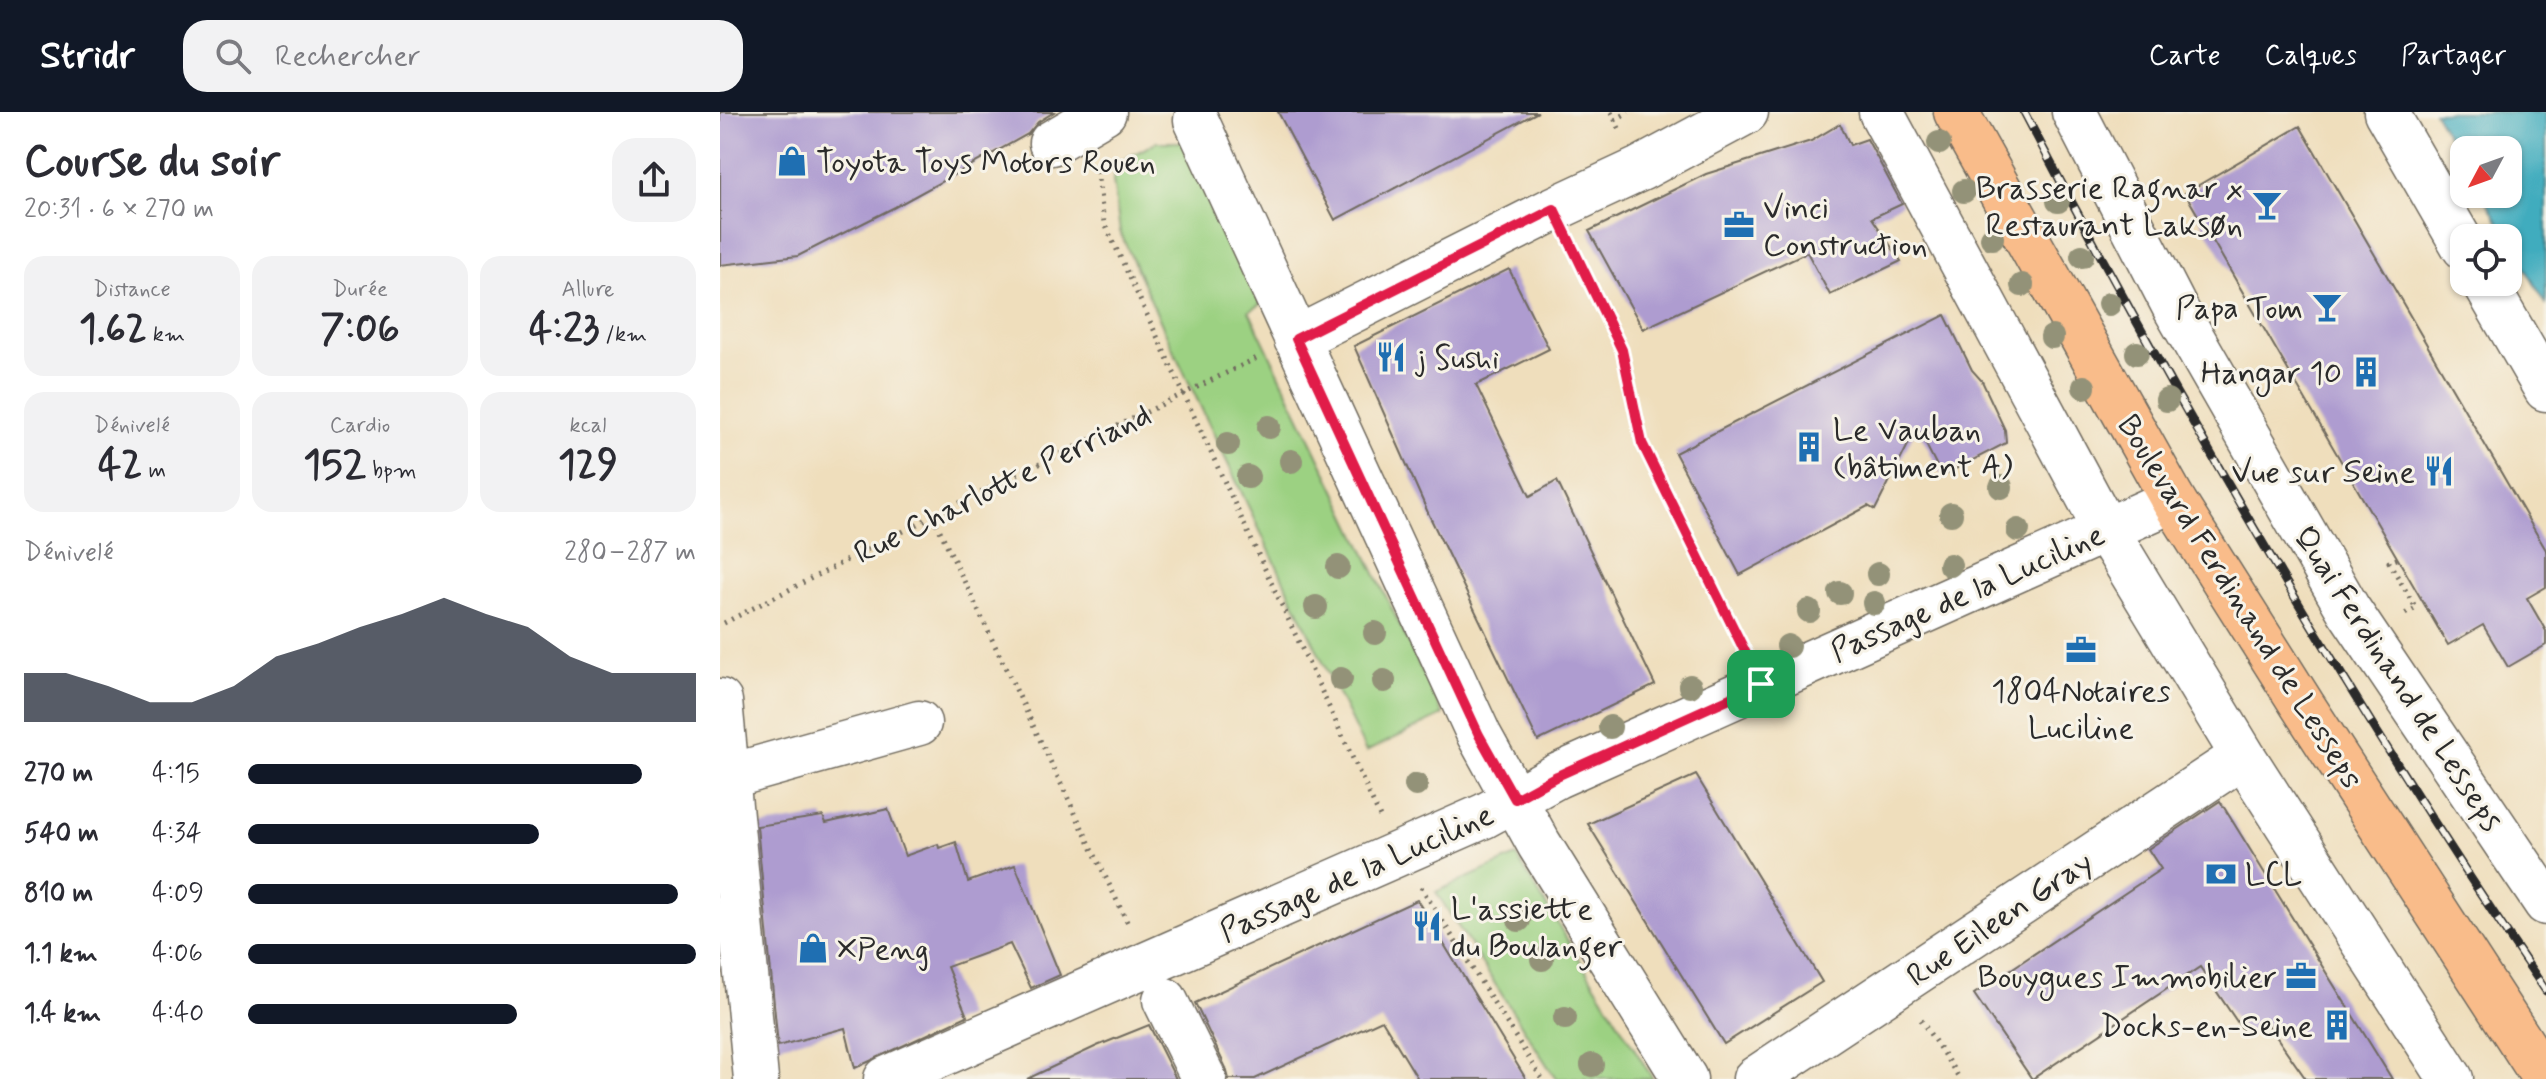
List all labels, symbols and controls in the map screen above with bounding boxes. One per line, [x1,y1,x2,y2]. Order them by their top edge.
search box [183,20,743,92]
text: Stridr [40,32,135,81]
icon: search [211,34,255,78]
text: Rechercher [275,37,421,76]
text: Carte [2149,38,2221,75]
text: Calques [2265,38,2357,75]
text: Partager [2401,38,2506,75]
text: Course du soir [24,134,280,192]
north arrow [2450,136,2522,208]
map controls [2450,136,2522,296]
button: share [612,138,696,222]
place label: Toyota Toys Motors Rouen [816,142,1156,184]
shop icon: Toyota Toys Motors Rouen [775,144,809,178]
place label: Brasserie Ragnar x Restaurant Laksøn [1976,168,2243,247]
place label: Vinci Construction [1763,188,1928,267]
bar icon: Brasserie Ragnar x Restaurant Laksøn [2250,188,2284,222]
text: 20:31 · 6 × 270 m [24,193,214,227]
office icon: Vinci Construction [1722,208,1756,242]
button: locate [2450,224,2522,296]
text: Distance [93,276,171,304]
text: Durée [332,276,388,304]
text: Allure [562,276,614,304]
place label: Papa Tom [2176,288,2303,330]
bar icon: Papa Tom [2310,290,2344,324]
text: 1.62 [79,304,147,356]
text: 7:06 [320,304,400,356]
text: 4:23 [529,304,599,356]
text: km [147,321,185,349]
text: /km [599,321,647,349]
place label: j Sushi [1414,338,1499,380]
restaurant icon: j Sushi [1374,340,1408,374]
place label: Hangar 10 [2201,353,2342,397]
building icon: Hangar 10 [2349,355,2383,389]
street label: Rue Charlotte Perriand [847,395,1158,575]
street label: Boulevard Ferdinand de Lesseps [2107,407,2372,797]
place label: Le Vauban (bâtiment A) [1833,410,2013,489]
text: Dénivelé [94,412,170,440]
text: Cardio [330,412,390,440]
text: kcal [570,412,606,440]
building icon: Le Vauban (bâtiment A) [1792,430,1826,464]
text: 42 [98,440,142,492]
text: 152 [303,440,366,492]
text: 129 [558,440,618,492]
place label: Vue sur Seine [2231,452,2415,494]
restaurant icon: Vue sur Seine [2422,454,2456,488]
text: m [142,457,166,485]
text: bpm [366,457,417,485]
street label: Passage de la Luciline [1824,515,2111,673]
street label: Quai Ferdinand de Lesseps [2283,518,2512,840]
text: Dénivelé [24,536,114,570]
text: 280–287 m [564,536,696,570]
office icon: 1804Notaires Luciline [2064,633,2098,667]
pin [1727,650,1795,718]
icon: arrive [1739,662,1783,706]
place label: 1804Notaires Luciline [1991,671,2171,750]
text: 270 m [24,757,93,791]
text: 4:15 [152,757,200,791]
street label: Passage de la Luciline [1213,795,1500,953]
text: 540 m [24,817,99,851]
text: 4:34 [152,817,202,851]
street label: Rue Eileen Gray [1899,842,2101,997]
place label: LCL [2245,855,2303,897]
bank icon: LCL [2204,857,2238,891]
text: 810 m [24,877,93,911]
text: 4:09 [152,877,204,911]
place label: L'assiette du Boulanger [1451,889,1622,971]
restaurant icon: L'assiette du Boulanger [1410,909,1444,943]
place label: XPeng [837,929,929,971]
shop icon: XPeng [796,931,830,965]
text: 1.1 km [24,937,98,971]
text: 4:06 [152,937,203,971]
place label: Bouygues Immobilier [1977,957,2277,1001]
office icon: Bouygues Immobilier [2284,959,2318,993]
text: 1.4 km [24,997,101,1031]
text: 4:40 [152,997,204,1031]
place label: Docks-en-Seine [2100,1006,2313,1048]
building icon: Docks-en-Seine [2320,1008,2354,1042]

